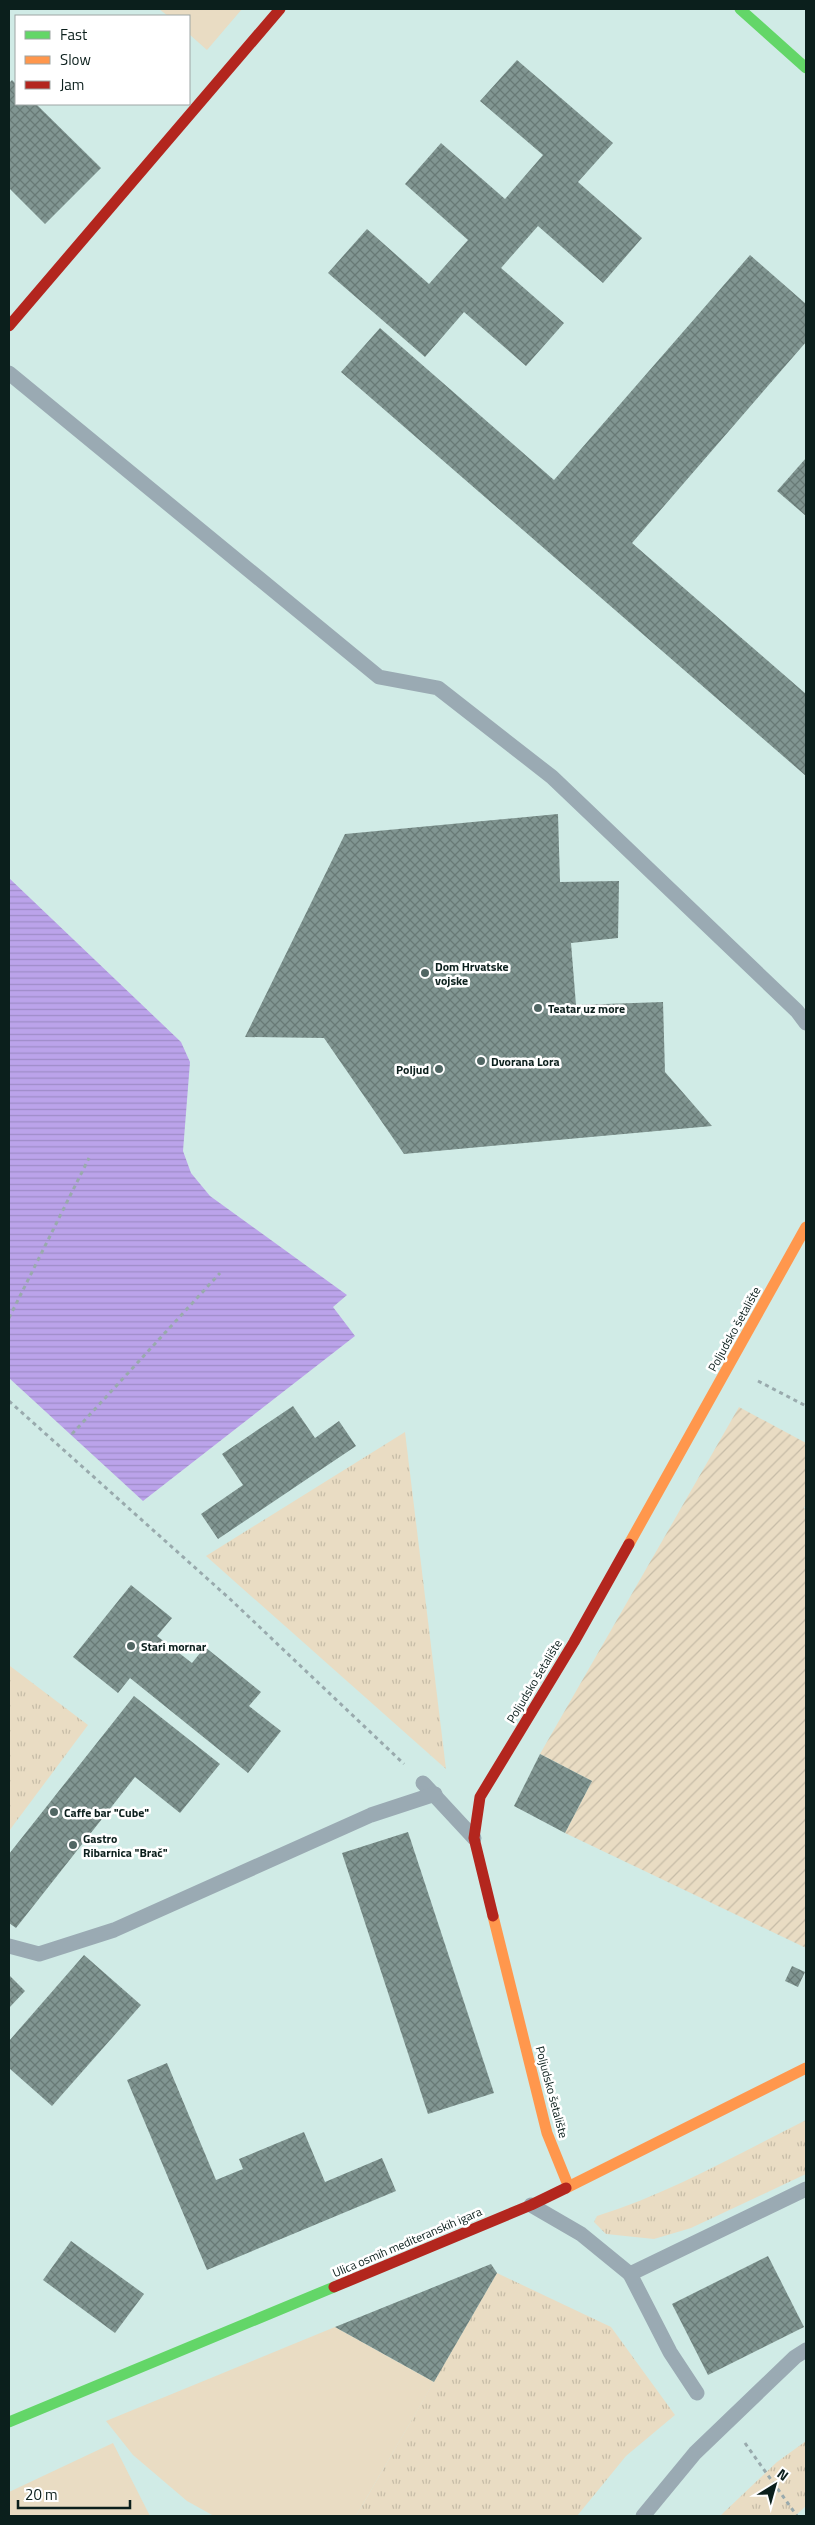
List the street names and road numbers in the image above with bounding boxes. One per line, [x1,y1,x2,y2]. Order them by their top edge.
street label: Poljudsko šetalište [703,1283,765,1375]
street label: Poljudsko šetalište [501,1635,567,1727]
street label: Poljudsko šetalište [531,2044,573,2140]
street label: Ulica osmih mediteranskih igara [329,2202,485,2282]

